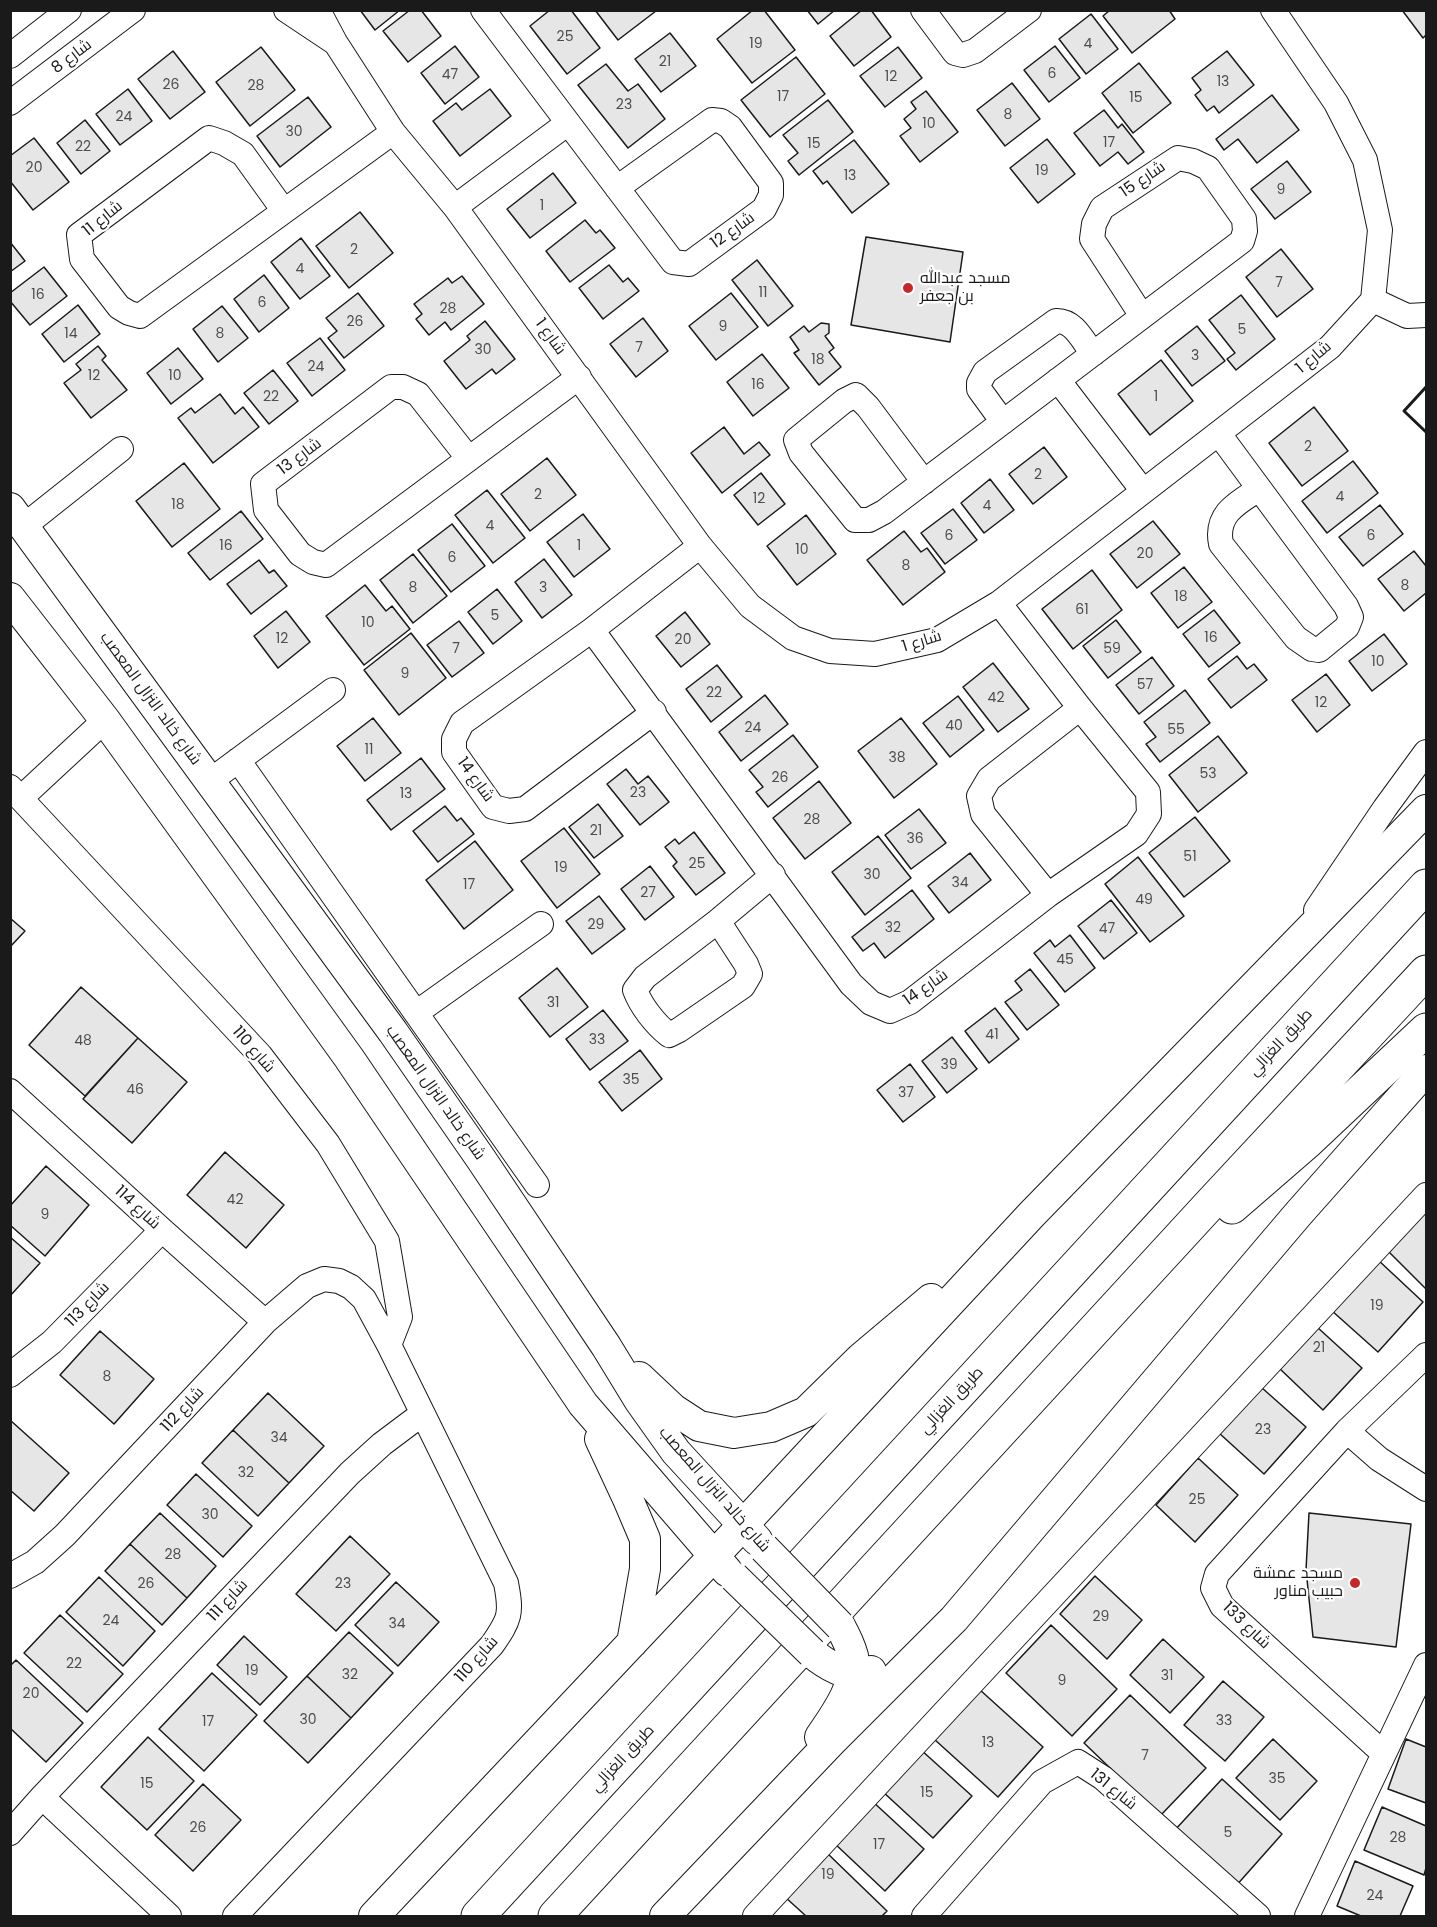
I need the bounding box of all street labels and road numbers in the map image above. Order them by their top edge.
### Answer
street label: شارع 8 [48,36,96,78]
street label: شارع 15 [1117,158,1169,202]
street label: شارع 11 [79,197,127,241]
street label: شارع 12 [707,209,759,253]
street label: شارع 1 [530,315,570,359]
street label: شارع 1 [1292,338,1336,378]
street label: شارع 13 [274,434,326,480]
street label: شارع 1 [900,627,944,657]
street label: شارع خالد النزال المعصب [95,629,205,769]
street label: شارع 14 [452,754,498,806]
street label: شارع 14 [900,966,952,1010]
street label: طريق الغزالي [1245,1005,1317,1081]
street label: شارع خالد النزال المعصب [381,1022,489,1164]
street label: شارع 110 [228,1023,278,1077]
street label: 114 شارع [110,1182,164,1234]
street label: شارع 113 [62,1279,114,1331]
street label: طريق الغزالي [916,1363,988,1439]
street label: شارع 112 [157,1383,209,1437]
street label: شارع خالد النزال المعصب [654,1423,774,1557]
street label: شارع 111 [204,1576,252,1626]
street label: شارع 133 [1218,1599,1274,1653]
street label: شارع 110 [451,1633,503,1687]
street label: طريق الغزالي [587,1721,659,1797]
street label: شارع 131 [1086,1765,1140,1815]

